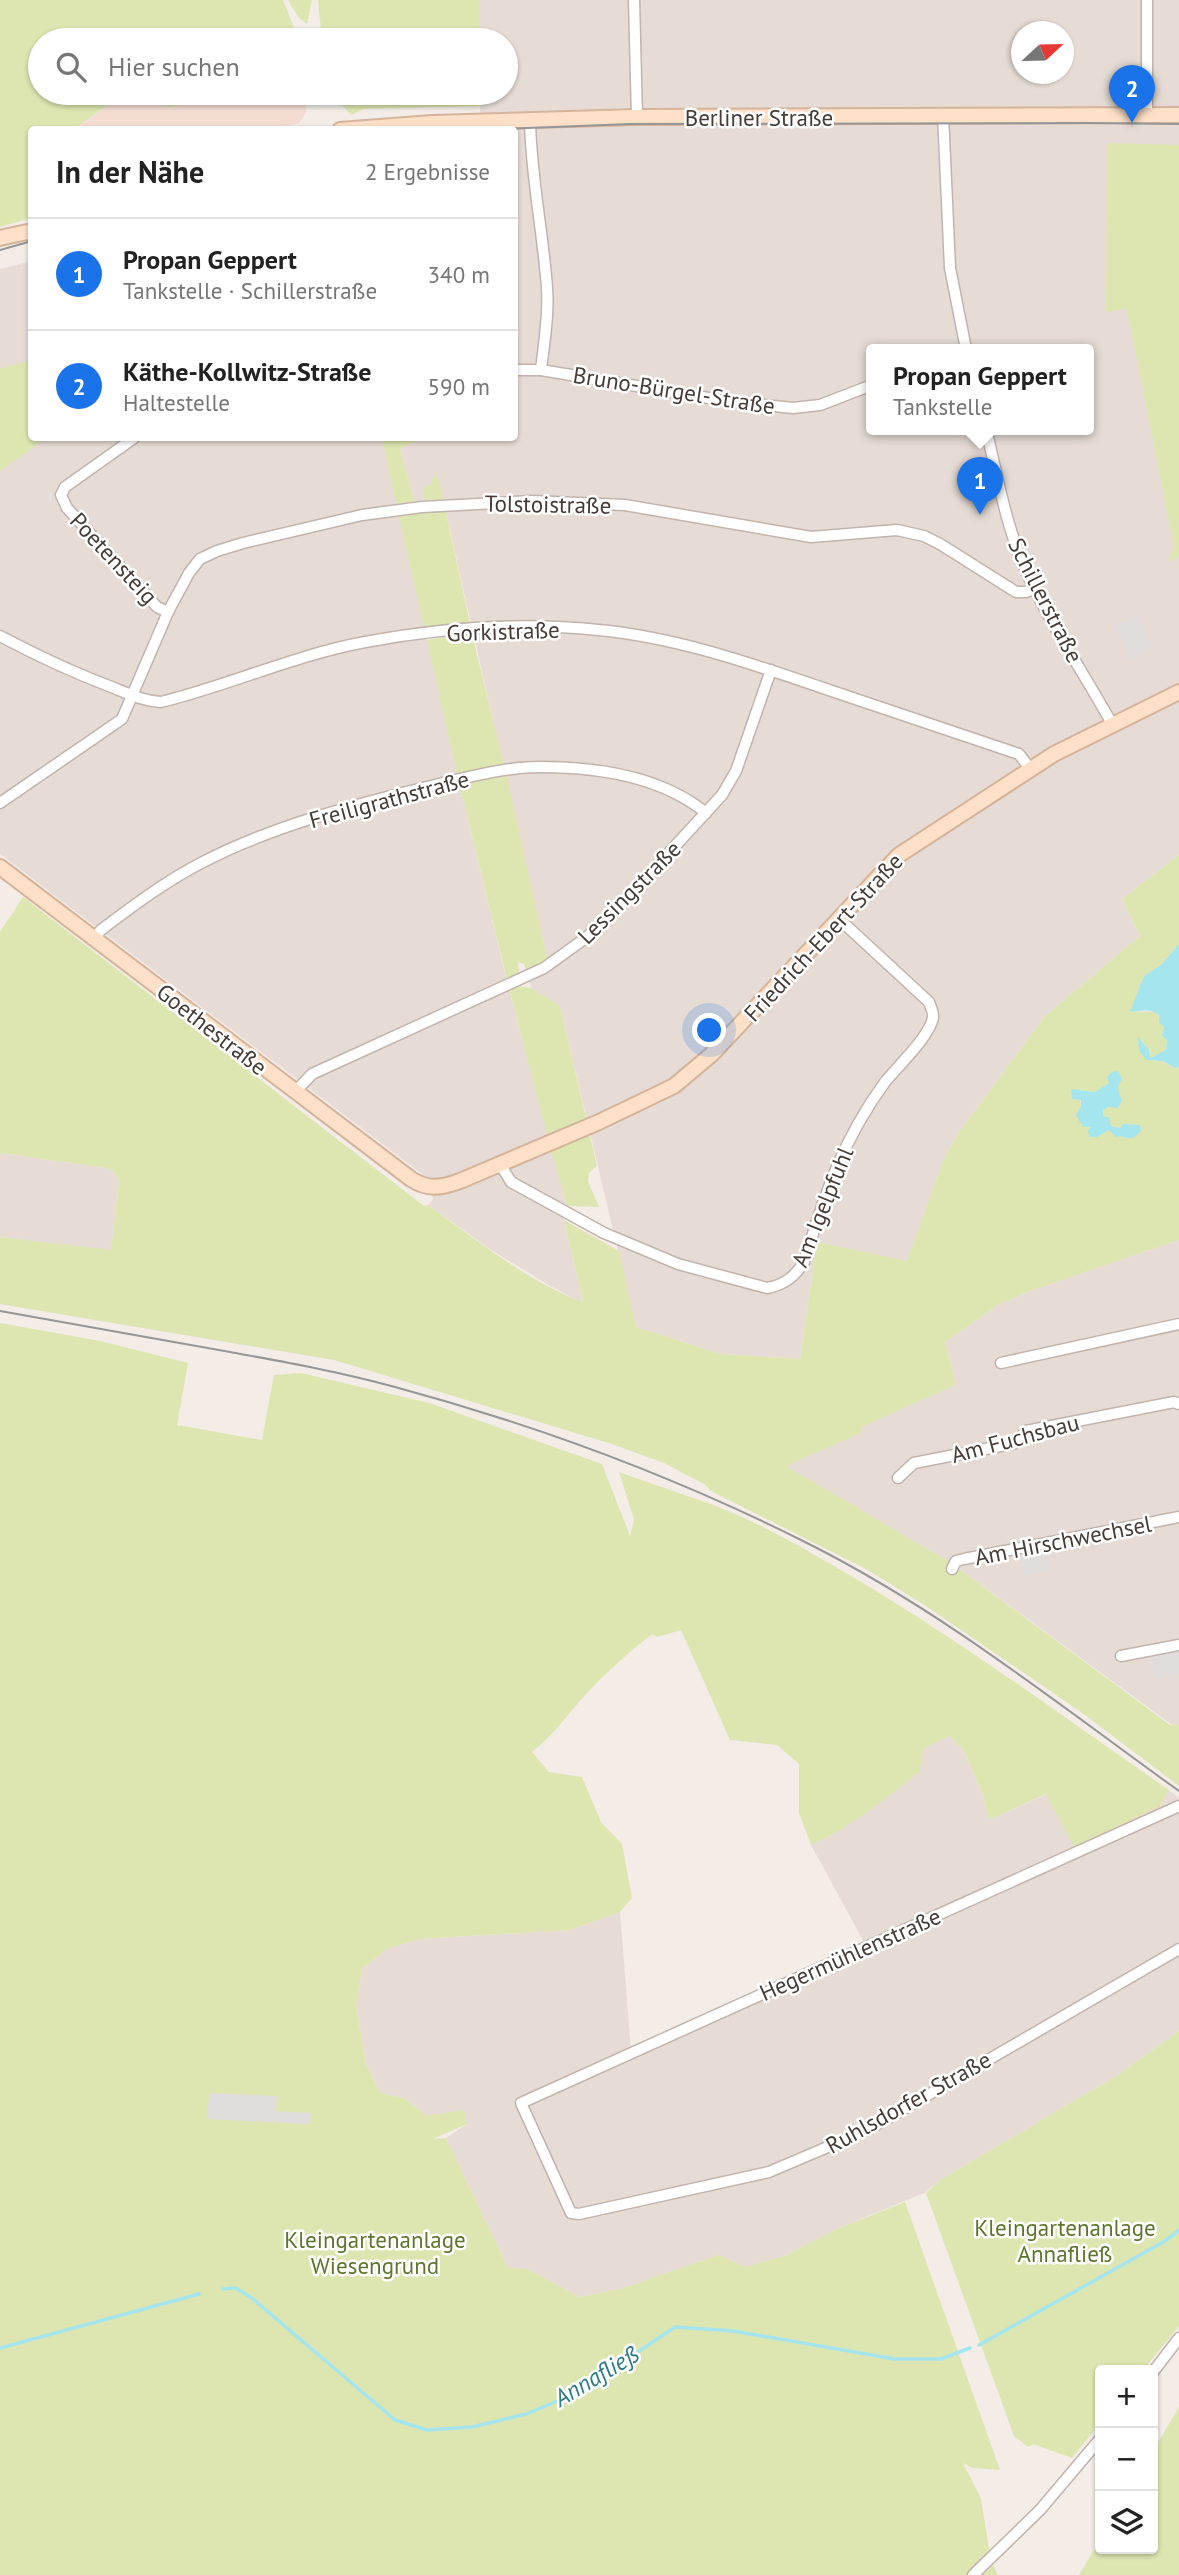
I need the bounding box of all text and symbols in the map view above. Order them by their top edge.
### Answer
north arrow [1011,21,1074,84]
search box [28,28,518,105]
icon: search [52,48,90,86]
text: Hier suchen [108,50,240,83]
pin: 2 [1109,65,1155,123]
street label: Berliner Straße [685,103,833,132]
text: In der Nähe [56,152,204,191]
text: 2 Ergebnisse [365,157,490,186]
text: Propan Geppert [123,243,297,276]
text: 1 [72,260,86,289]
text: 340 m [428,260,490,289]
text: Tankstelle · Schillerstraße [123,276,377,305]
popup [866,344,1094,435]
text: Käthe-Kollwitz-Straße [123,355,371,388]
text: Propan Geppert [893,359,1067,392]
street label: Bruno-Bürgel-Straße [571,360,777,420]
text: 2 [72,372,86,401]
text: 590 m [428,372,490,401]
text: Haltestelle [123,388,230,417]
text: Tankstelle [893,392,992,421]
pin: 1 [957,457,1003,515]
street label: Tolstoistraße [484,488,612,520]
street label: Poetensteig [64,506,164,610]
street label: Schillerstraße [1002,533,1090,667]
street label: Gorkistraße [446,615,560,647]
street label: Freiligrathstraße [306,764,472,834]
street label: Lessingstraße [571,834,687,950]
street label: Friedrich-Ebert-Straße [737,847,909,1027]
street label: Goethestraße [151,977,273,1081]
your location [692,1013,726,1047]
street label: Am Igelpfuhl [785,1142,859,1271]
street label: Am Fuchsbau [948,1407,1082,1469]
street label: Am Hirschwechsel [972,1509,1154,1571]
street label: Hegermühlenstraße [755,1901,945,2007]
street label: Ruhlsdorfer Straße [820,2045,996,2159]
park label: Kleingartenanlage Annafließ [974,2213,1156,2268]
park label: Kleingartenanlage Wiesengrund [284,2225,466,2280]
water label: Annafließ [547,2339,644,2414]
map controls [1095,2365,1158,2554]
button: + [1095,2365,1158,2428]
button: − [1095,2428,1158,2491]
button: layers [1095,2491,1158,2554]

